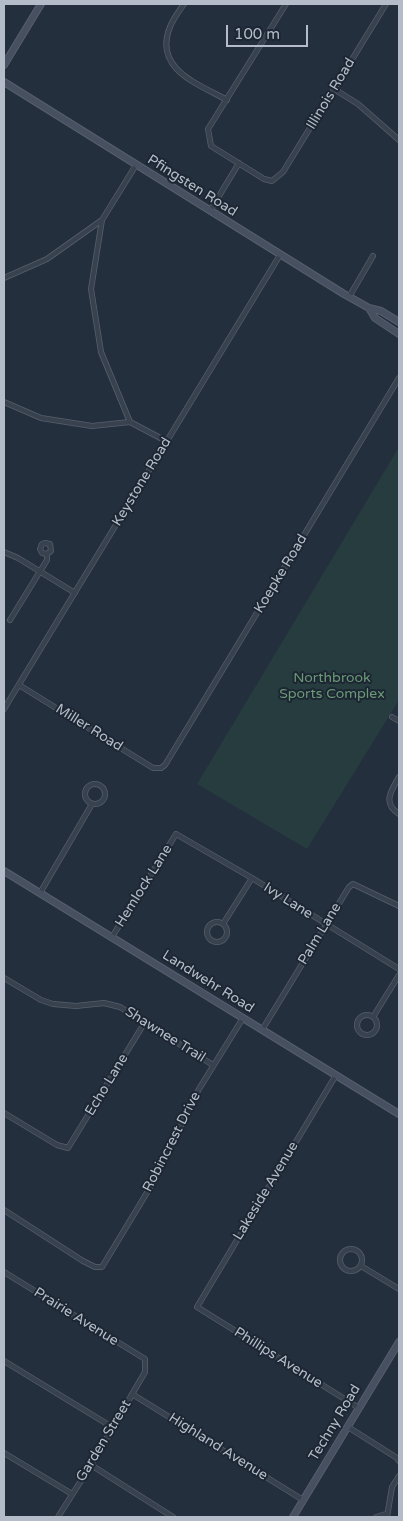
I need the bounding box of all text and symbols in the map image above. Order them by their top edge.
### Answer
scale bar [228,15,310,47]
text: 100 m [234,25,280,43]
street label: Illinois Road [303,55,359,133]
street label: Pfingsten Road [144,152,240,220]
street label: Keystone Road [109,435,175,529]
street label: Koepke Road [251,532,311,616]
park label: Northbrook Sports Complex [279,670,385,702]
street label: Miller Road [52,701,126,755]
street label: Hemlock Lane [112,842,176,930]
street label: Ivy Lane [260,879,316,923]
street label: Palm Lane [295,900,345,968]
street label: Landwehr Road [159,947,257,1017]
street label: Shawnee Trail [122,1004,208,1066]
street label: Echo Lane [82,1051,132,1119]
street label: Robincrest Drive [140,1089,204,1195]
street label: Lakeside Avenue [230,1139,302,1243]
street label: Prairie Avenue [31,1284,121,1350]
street label: Phillips Avenue [231,1324,325,1392]
street label: Techny Road [306,1382,364,1464]
street label: Garden Street [73,1397,135,1485]
street label: Highland Avenue [165,1410,271,1484]

